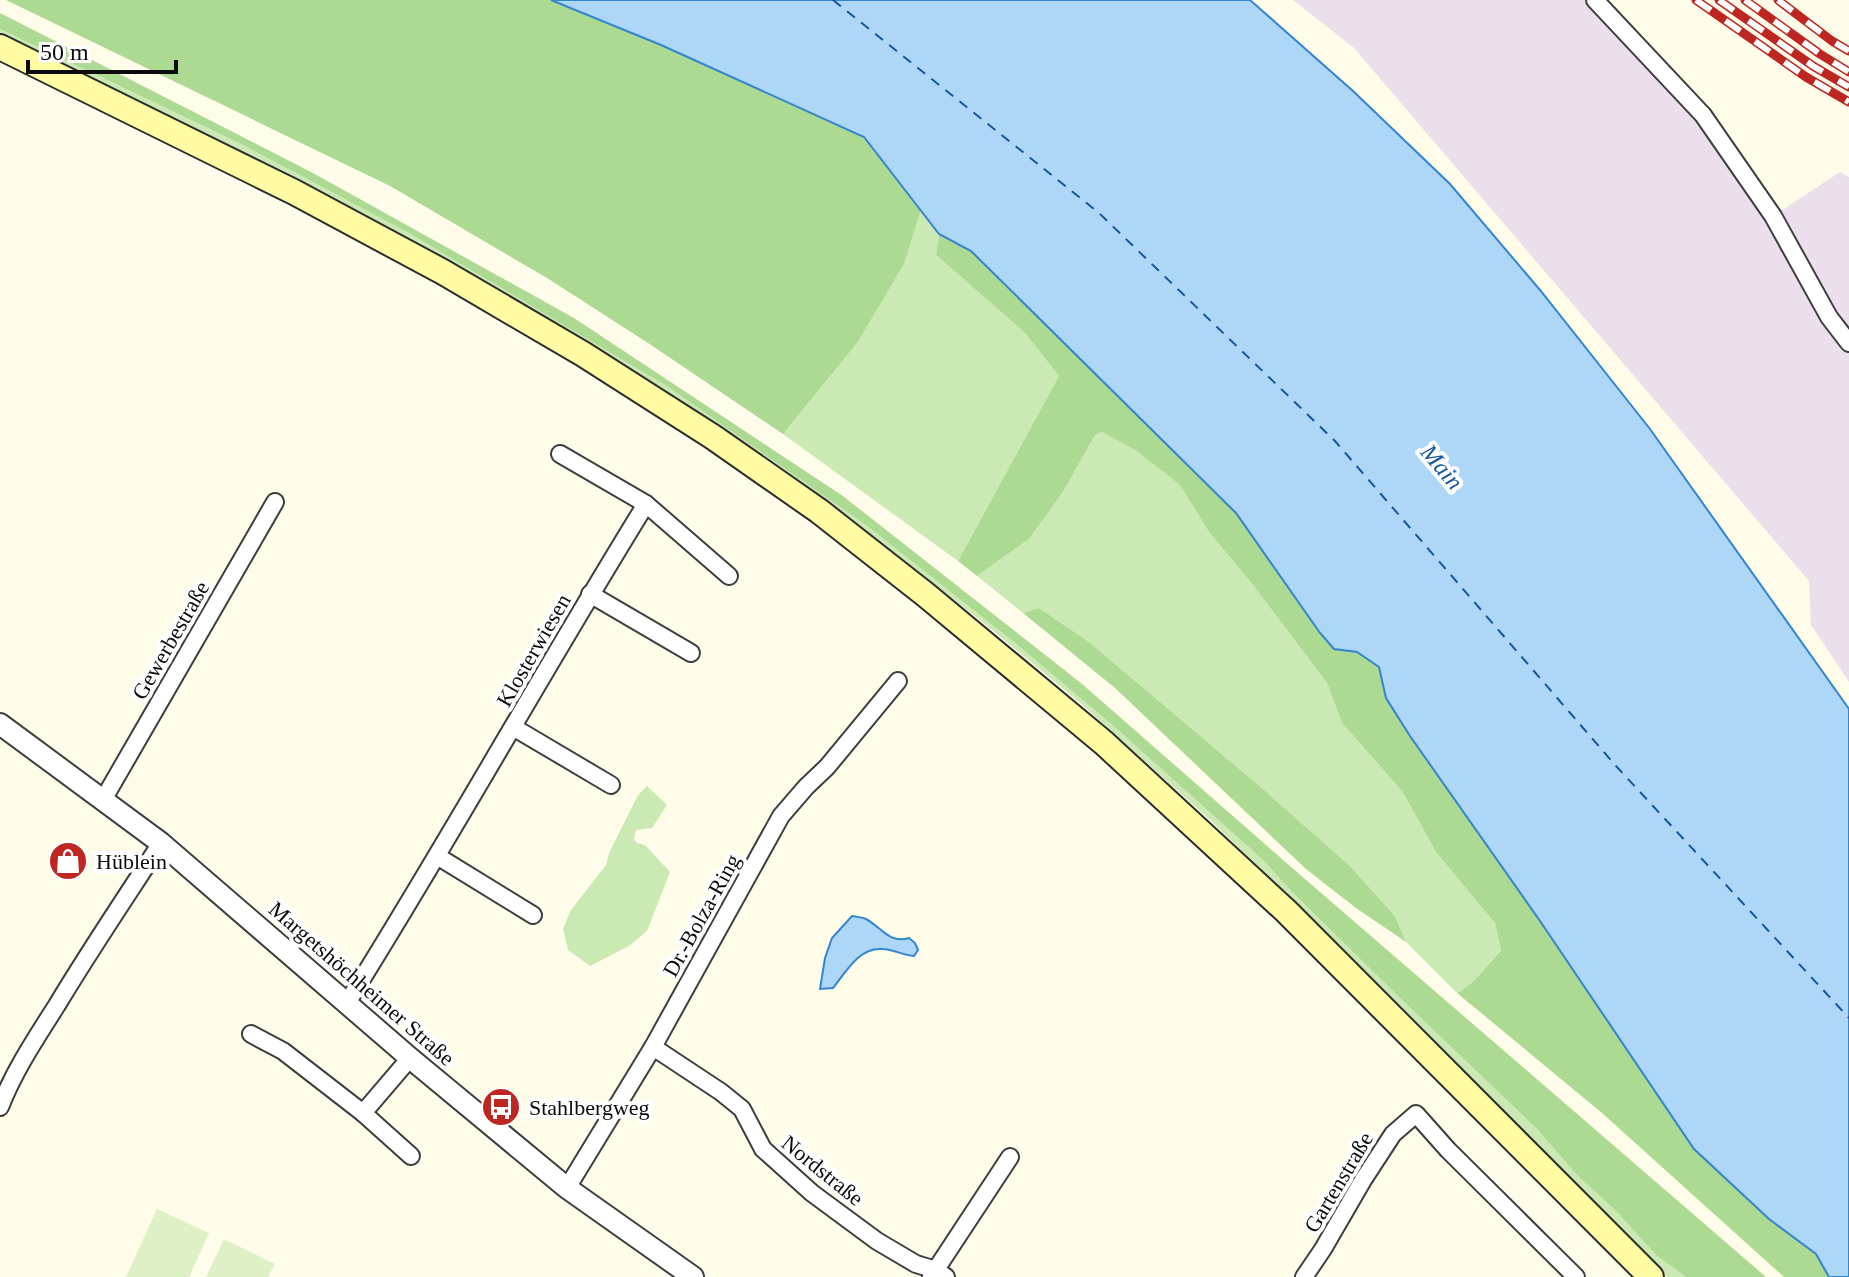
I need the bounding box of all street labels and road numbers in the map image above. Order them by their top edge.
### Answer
street label: Gewerbestraße [127,577,214,704]
street label: Klosterwiesen [491,590,576,711]
street label: Dr.-Bolza-Ring [657,850,745,981]
street label: Margetshöchheimer Straße [264,896,459,1071]
street label: Gartenstraße [1299,1128,1378,1237]
street label: Nordstraße [777,1130,869,1211]

